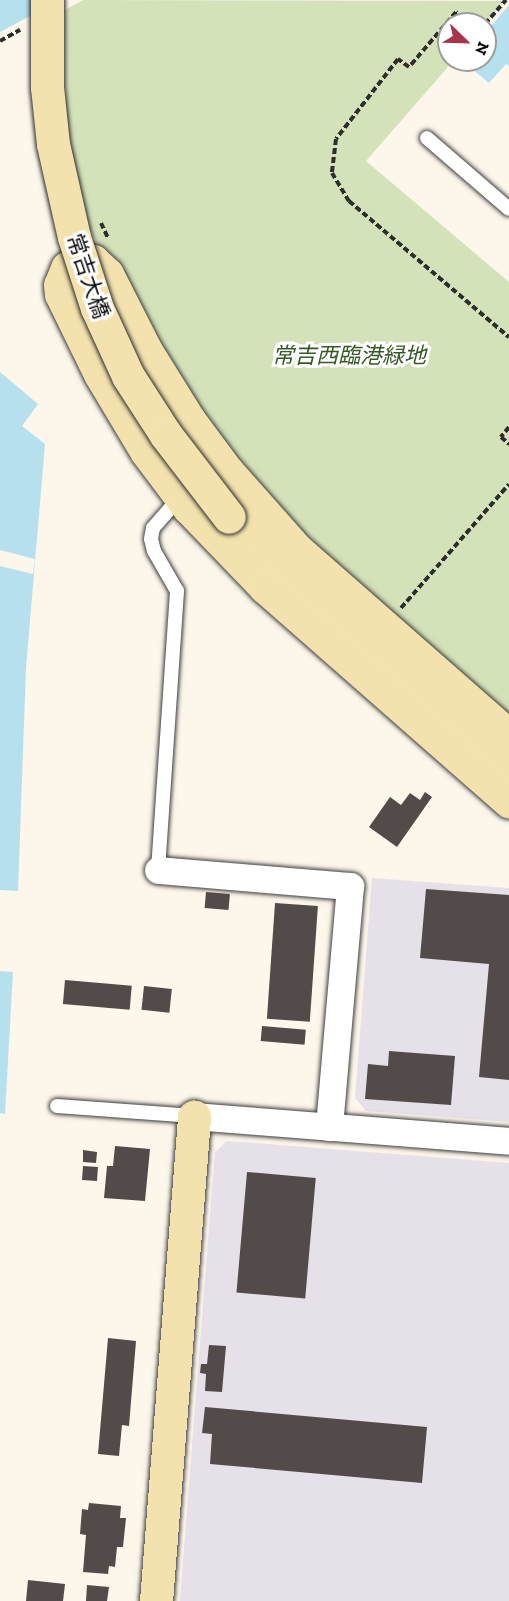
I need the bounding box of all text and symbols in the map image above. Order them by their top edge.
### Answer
north arrow [437,12,497,72]
text: N [471,39,493,58]
street label: 常吉大橋 [61,230,115,322]
park label: 常吉西臨港緑地 [272,343,426,369]

